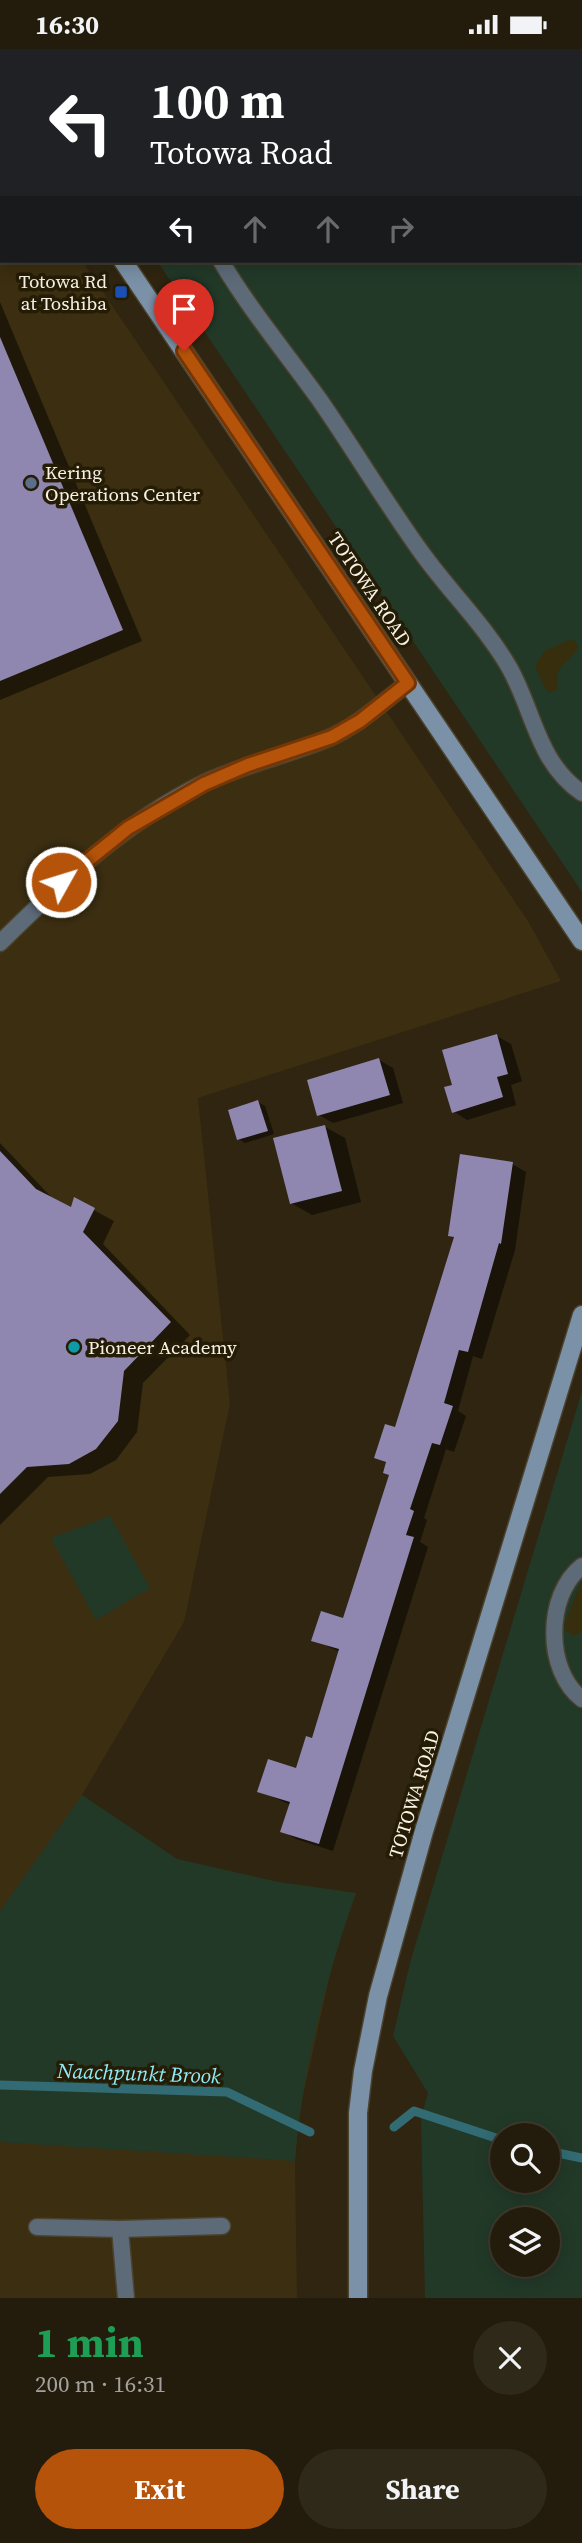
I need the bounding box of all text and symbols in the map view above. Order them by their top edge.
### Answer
text: 16:30 [35,7,99,43]
text: 100 m [150,67,285,134]
icon: left [35,77,126,168]
text: Totowa Road [150,131,333,175]
icon: left [163,210,201,248]
icon: ahead [236,210,274,248]
icon: ahead [309,210,347,248]
icon: right [382,210,420,248]
place label: Totowa Rd at Toshiba [19,268,107,316]
pin [154,279,214,351]
marker: Totowa Rd at Toshiba [113,284,129,300]
icon: arrive [165,290,203,328]
place label: Kering Operations Center [45,459,200,507]
marker: Kering Operations Center [23,475,39,491]
street label: TOTOWA ROAD [322,527,418,651]
position arrow [24,845,98,919]
place label: Pioneer Academy [88,1334,237,1360]
marker: Pioneer Academy [66,1339,82,1355]
street label: TOTOWA ROAD [382,1727,446,1861]
water label: Naachpunkt Brook [56,2056,221,2090]
map controls [490,2123,560,2277]
button: search [490,2123,560,2193]
button: layers [490,2207,560,2277]
text: 1 min [35,2313,144,2371]
button: close [473,2321,547,2395]
text: 200 m · 16:31 [35,2368,166,2400]
button: Exit [35,2449,284,2529]
button: Share [298,2449,547,2529]

